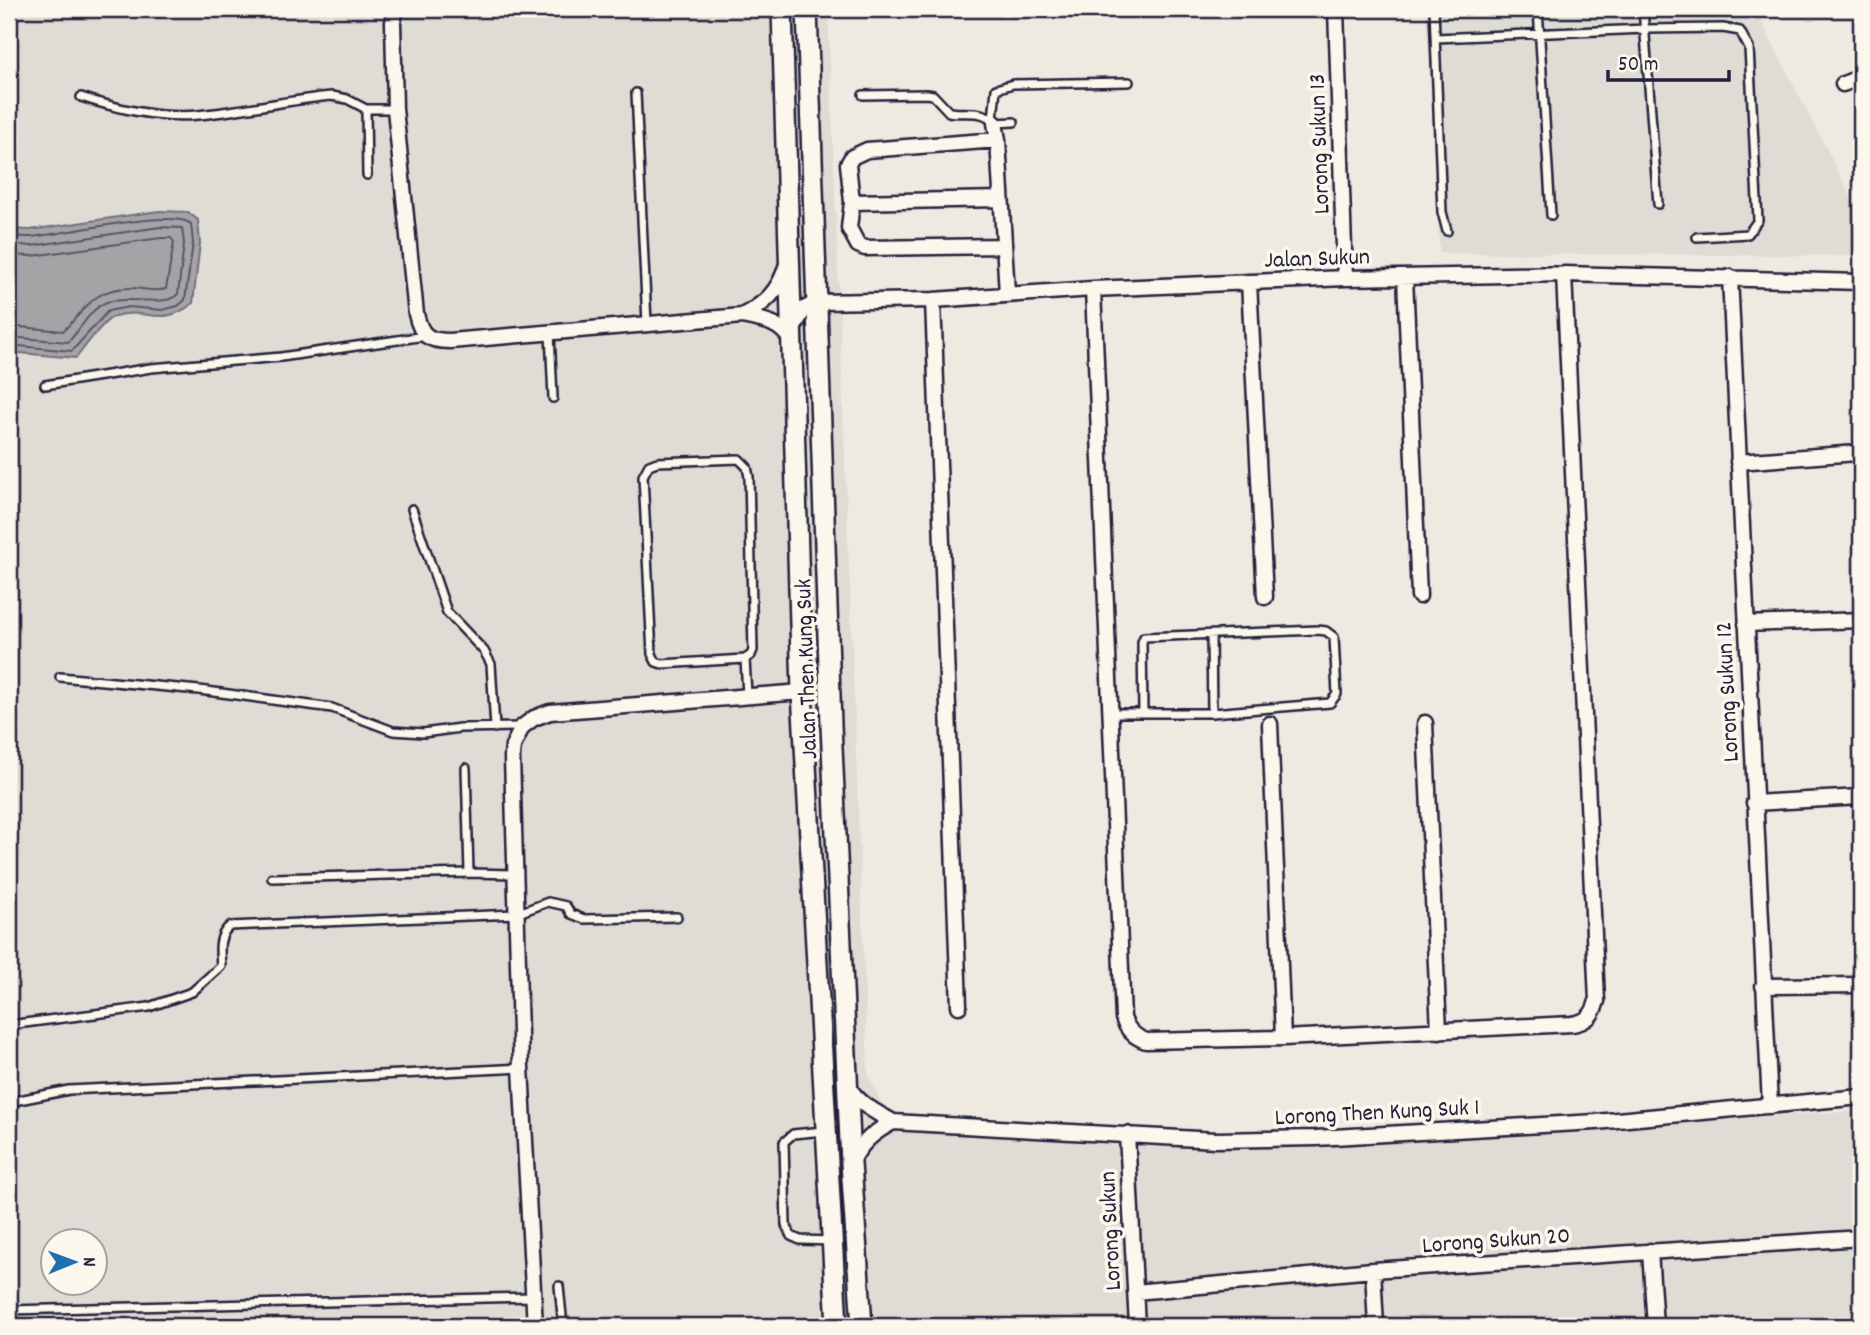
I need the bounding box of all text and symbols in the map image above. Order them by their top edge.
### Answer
scale bar [1608,38,1728,82]
text: 50 m [1618,51,1658,81]
street label: Lorong Sukun 13 [1302,73,1340,215]
street label: Jalan Sukun [1264,241,1371,279]
street label: Jalan Then Kung Suk [788,578,828,760]
street label: Lorong Sukun 12 [1708,621,1750,763]
street label: Lorong Then Kung Suk 1 [1274,1092,1480,1136]
street label: Lorong Sukun [1092,1170,1132,1291]
street label: Lorong Sukun 20 [1421,1220,1571,1264]
north arrow [38,1226,108,1296]
text: N [74,1257,101,1267]

